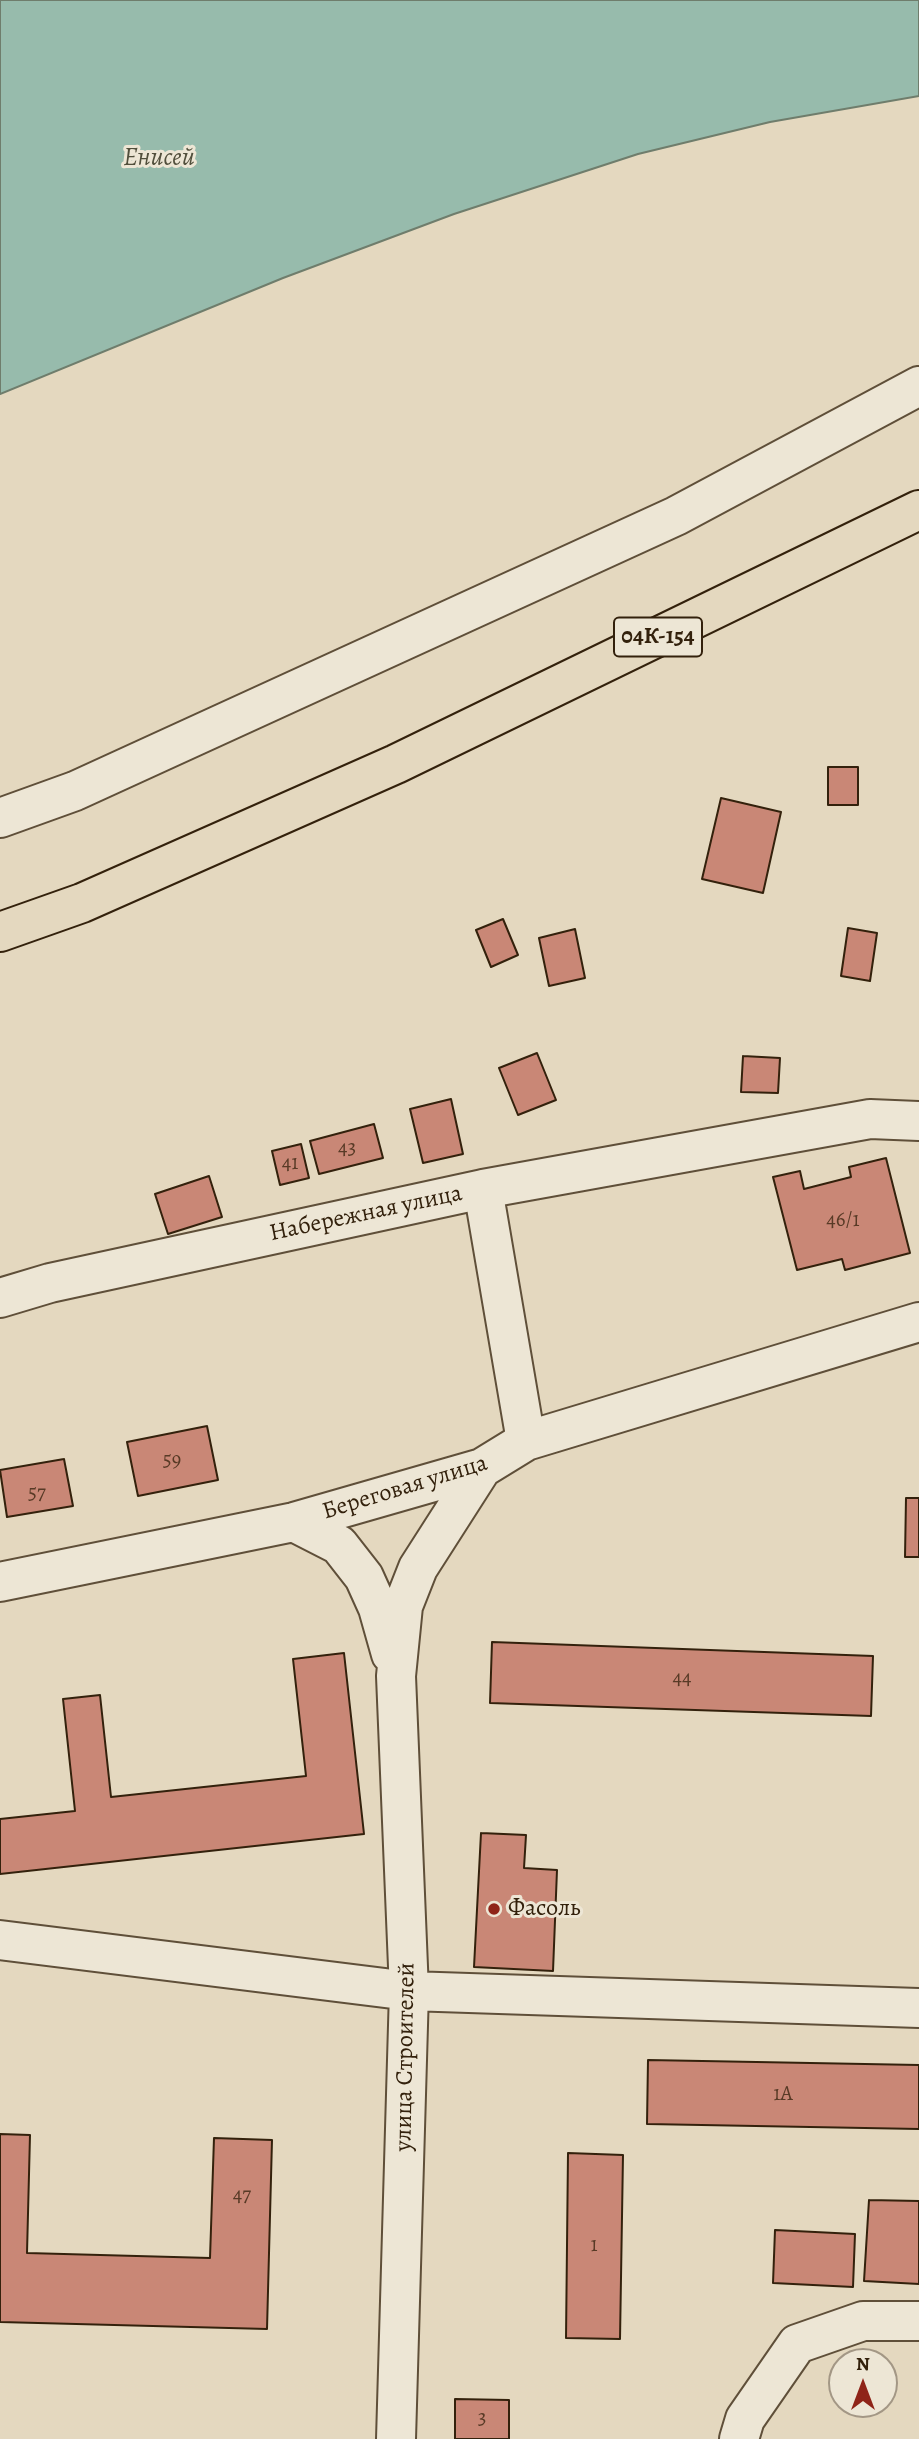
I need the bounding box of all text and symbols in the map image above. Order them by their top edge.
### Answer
water label: Енисей [123,143,195,175]
road number: 04К-154 [614,618,702,656]
house number: 43 [338,1136,356,1162]
house number: 41 [282,1151,298,1177]
street label: Набережная улица [267,1180,465,1248]
house number: 46/1 [826,1208,860,1234]
house number: 59 [163,1448,181,1474]
street label: Береговая улица [319,1449,491,1527]
house number: 57 [28,1481,46,1507]
house number: 44 [672,1666,692,1692]
place label: Фасоль [508,1895,581,1923]
marker: Фасоль [486,1901,502,1917]
street label: улица Строителей [390,1962,422,2152]
house number: 1А [773,2082,793,2108]
house number: 47 [233,2183,251,2209]
house number: 1 [590,2233,598,2259]
north arrow [828,2348,898,2418]
text: N [856,2351,870,2377]
house number: 3 [478,2406,486,2432]

